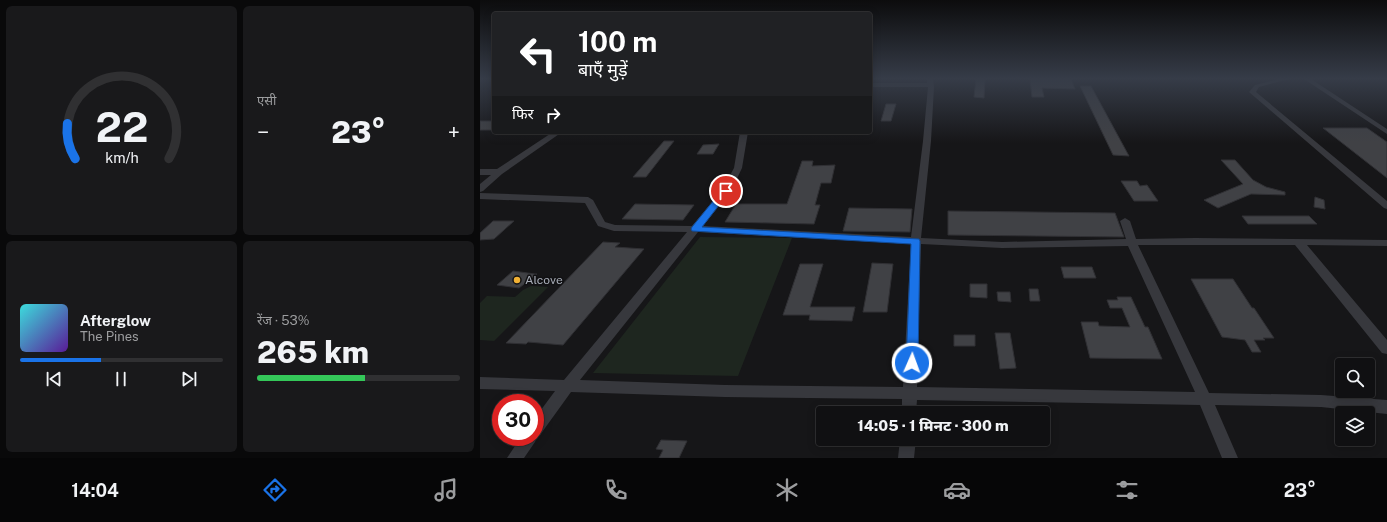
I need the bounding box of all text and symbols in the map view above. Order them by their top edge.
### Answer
text: 100 m [578,25,657,58]
icon: left [512,28,564,80]
text: बाएँ मुड़ें [578,59,628,80]
text: एसी [257,93,276,108]
text: 22 [95,101,148,150]
icon: right [542,104,564,126]
text: फिर [512,105,534,122]
text: 23° [331,114,386,150]
text: − [257,119,269,145]
text: + [448,119,460,145]
text: km/h [105,148,138,165]
pin [709,174,743,208]
icon: arrive [715,180,737,202]
place label: Alcove [525,273,563,287]
marker: Alcove [512,275,522,285]
text: Afterglow [80,312,151,329]
text: रेंज · 53% [257,313,309,328]
text: The Pines [80,329,139,344]
text: 265 km [257,334,369,370]
position arrow [891,342,933,384]
map controls [1335,358,1375,446]
button: search [1335,358,1375,398]
icon: previous [43,368,65,390]
icon: pause [110,368,132,390]
icon: next [178,368,200,390]
speed limit sign: 30 [492,394,544,446]
button: layers [1335,406,1375,446]
text: 14:05 · 1 मिनट · 300 m [857,417,1009,434]
icon: directions [261,476,289,504]
icon: music [432,476,460,504]
icon: phone [602,476,630,504]
icon: climate [773,476,801,504]
icon: car [943,476,971,504]
icon: filters [1113,476,1141,504]
text: 14:04 [71,480,119,501]
text: 23° [1284,480,1316,501]

